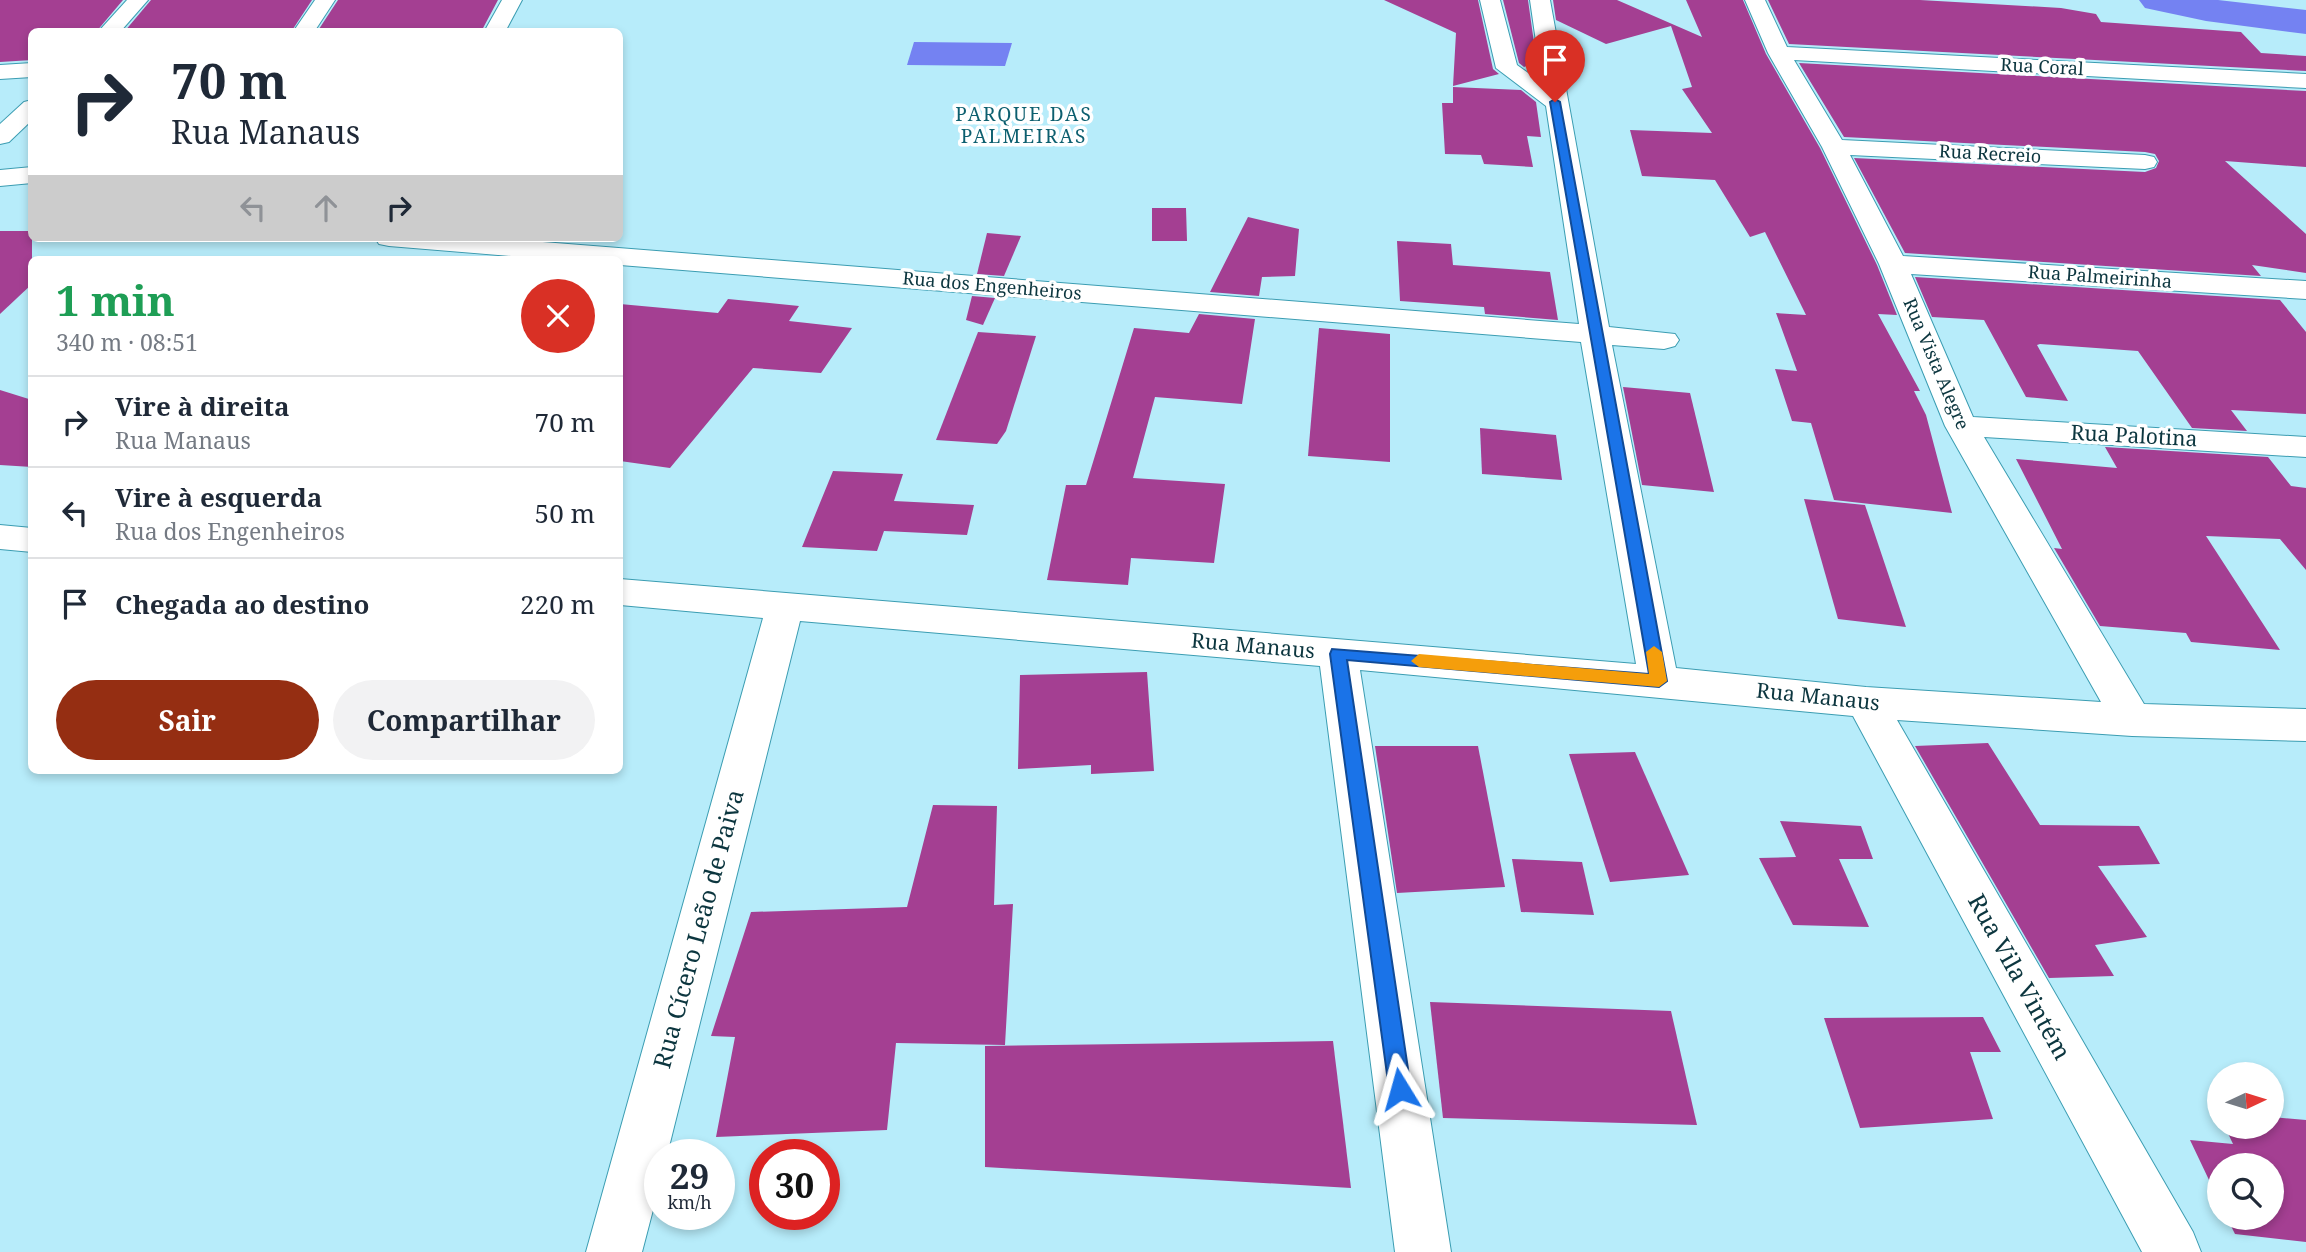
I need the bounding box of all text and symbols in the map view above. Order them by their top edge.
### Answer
pin [1525,30,1585,102]
icon: arrive [1536,41,1574,79]
text: 70 m [171,47,287,113]
street label: Rua Coral [2000,52,2085,80]
icon: right [56,56,147,147]
district label: PARQUE DAS PALMEIRAS [955,101,1093,149]
text: Rua Manaus [171,110,360,153]
street label: Rua Recreio [1938,138,2042,168]
icon: left [234,189,272,227]
icon: ahead [307,189,345,227]
icon: right [380,189,418,227]
street label: Rua Palmeirinha [2027,259,2173,293]
street label: Rua dos Engenheiros [901,265,1083,305]
text: 1 min [56,271,175,328]
button: close [521,279,595,353]
street label: Rua Vista Alegre [1898,294,1975,433]
text: 340 m · 08:51 [56,326,198,358]
text: Vire à direita [115,388,290,424]
icon: right [56,403,94,441]
text: 70 m [535,404,595,440]
street label: Rua Palotina [2070,418,2198,452]
text: Rua Manaus [115,424,251,456]
text: Vire à esquerda [115,479,322,515]
icon: left [56,494,94,532]
text: 50 m [535,495,595,531]
text: Rua dos Engenheiros [115,515,345,547]
icon: arrive [56,585,94,623]
text: Chegada ao destino [115,586,370,622]
text: 220 m [520,586,595,622]
street label: Rua Manaus [1190,626,1316,664]
street label: Rua Manaus [1755,676,1881,716]
button: Sair [56,680,319,760]
button: Compartilhar [333,680,595,760]
street label: Rua Cícero Leão de Paiva [644,785,751,1072]
street label: Rua Vila Vintém [1961,887,2080,1066]
position arrow [1363,1052,1437,1126]
north arrow [2207,1062,2284,1139]
map controls [2207,1062,2284,1230]
speed limit sign: 30 [749,1139,840,1230]
text: 29 [670,1152,709,1199]
button: search [2207,1153,2284,1230]
text: km/h [667,1190,712,1214]

